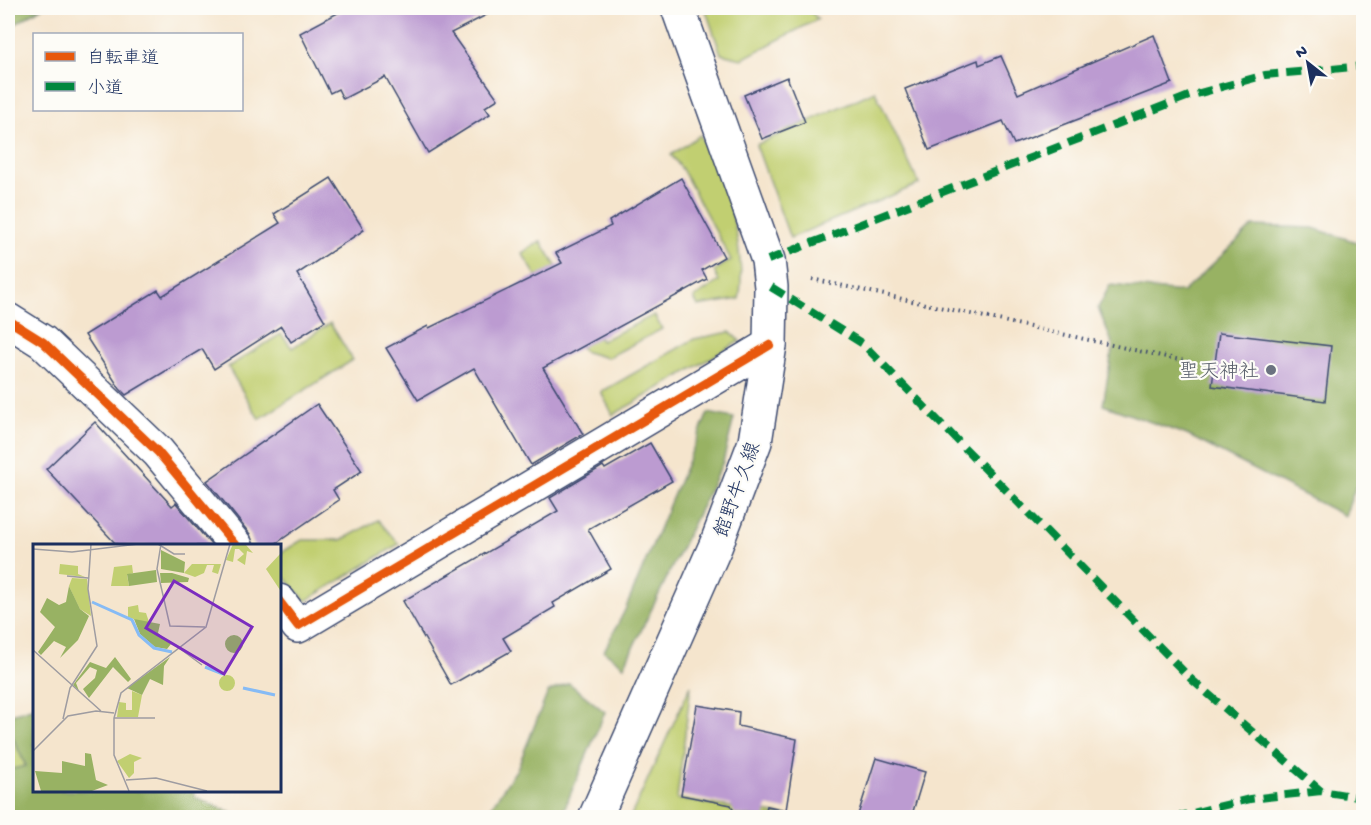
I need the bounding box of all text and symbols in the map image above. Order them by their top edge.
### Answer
legend [33,33,243,111]
north arrow [1278,33,1338,93]
text: N [1293,42,1312,64]
text: 自転車道 [87,48,159,70]
text: 小道 [87,78,123,100]
place label: 聖天神社 [1179,360,1259,385]
marker: 聖天神社 [1264,363,1278,377]
street label: 館野牛久線 [710,439,767,541]
inset map [33,544,280,792]

